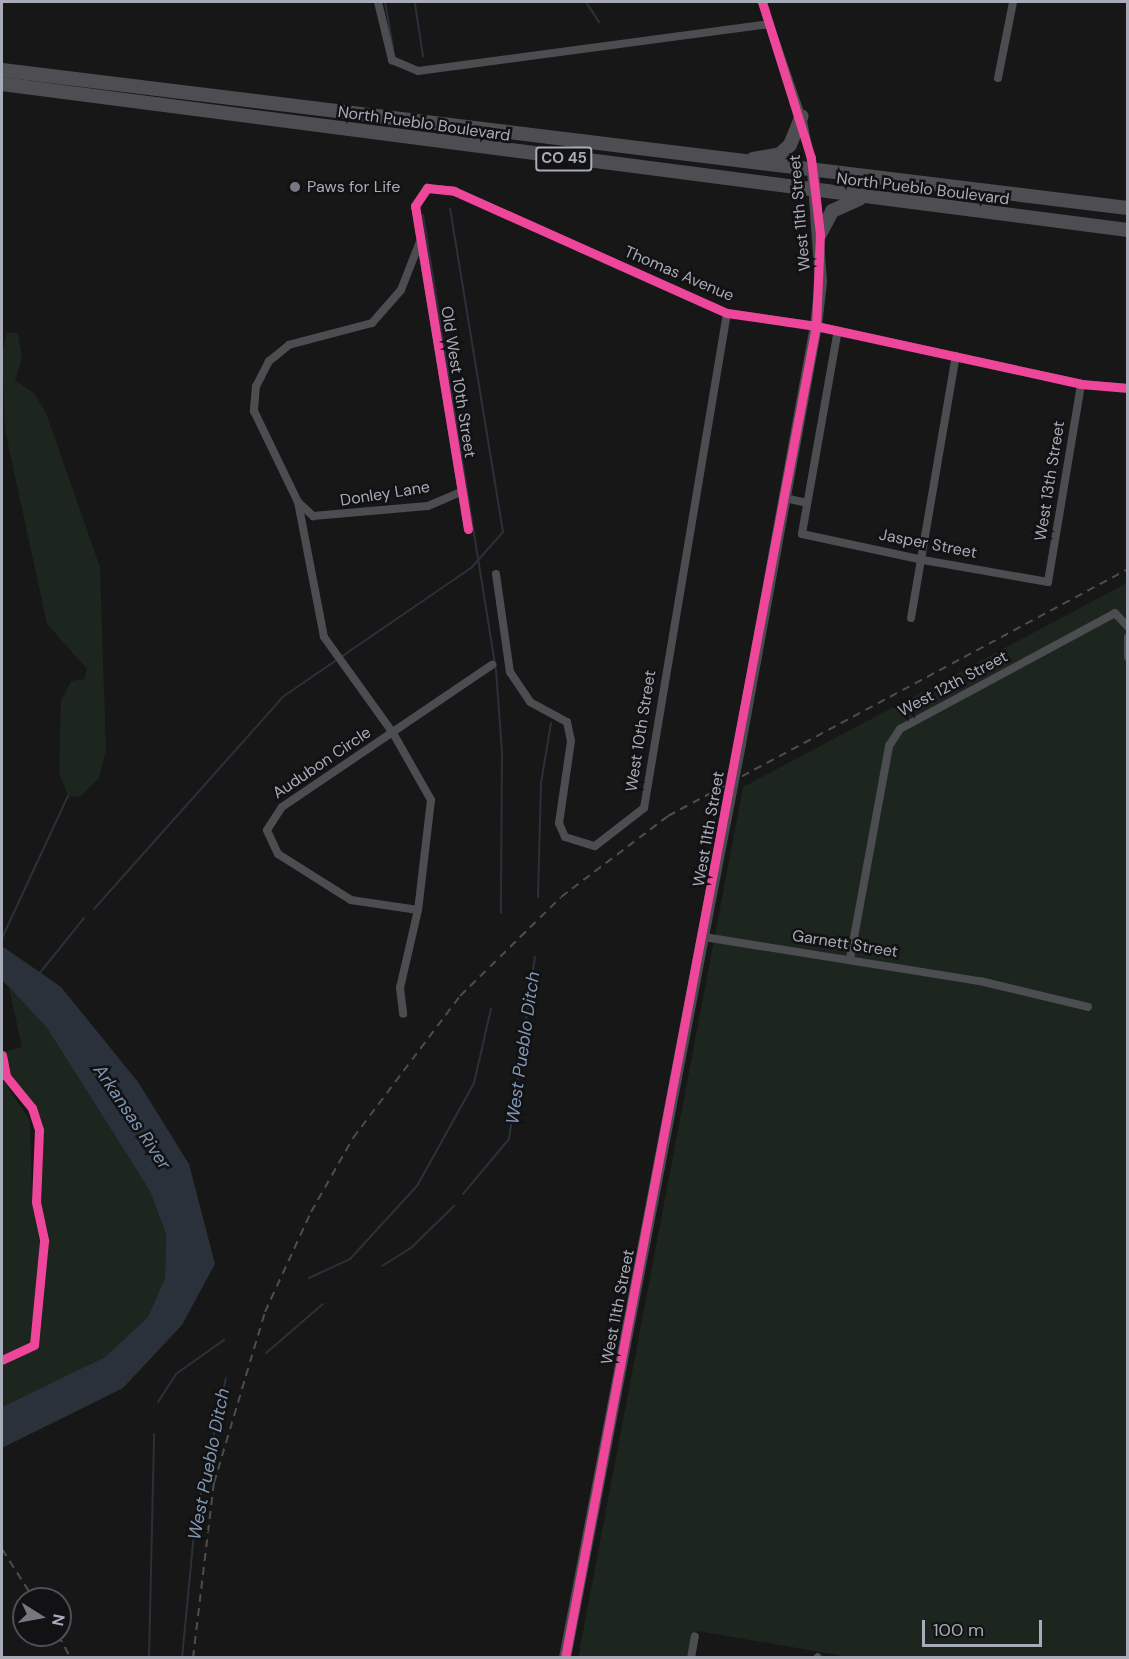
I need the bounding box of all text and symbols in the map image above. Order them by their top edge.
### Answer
street label: North Pueblo Boulevard [336,102,512,146]
road number: CO 45 [534,147,594,171]
street label: West 11th Street [785,154,815,272]
street label: North Pueblo Boulevard [835,169,1011,209]
place label: Paws for Life [307,177,400,197]
marker: Paws for Life [288,180,302,194]
street label: Thomas Avenue [621,242,737,306]
street label: Old West 10th Street [437,305,479,459]
street label: West 13th Street [1031,420,1069,542]
street label: Donley Lane [339,477,431,511]
street label: Jasper Street [877,525,979,563]
street label: West 12th Street [895,647,1011,721]
street label: West 10th Street [622,669,660,793]
street label: Audubon Circle [269,723,375,803]
street label: West 11th Street [689,770,729,888]
street label: Garnett Street [791,926,899,962]
water label: West Pueblo Ditch [502,970,544,1126]
water label: Arkansas River [89,1060,175,1174]
street label: West 11th Street [597,1248,639,1366]
water label: West Pueblo Ditch [184,1386,234,1542]
north arrow [12,1587,72,1647]
scale bar [925,1608,1045,1646]
text: N [47,1612,70,1628]
text: 100 m [933,1618,984,1642]

